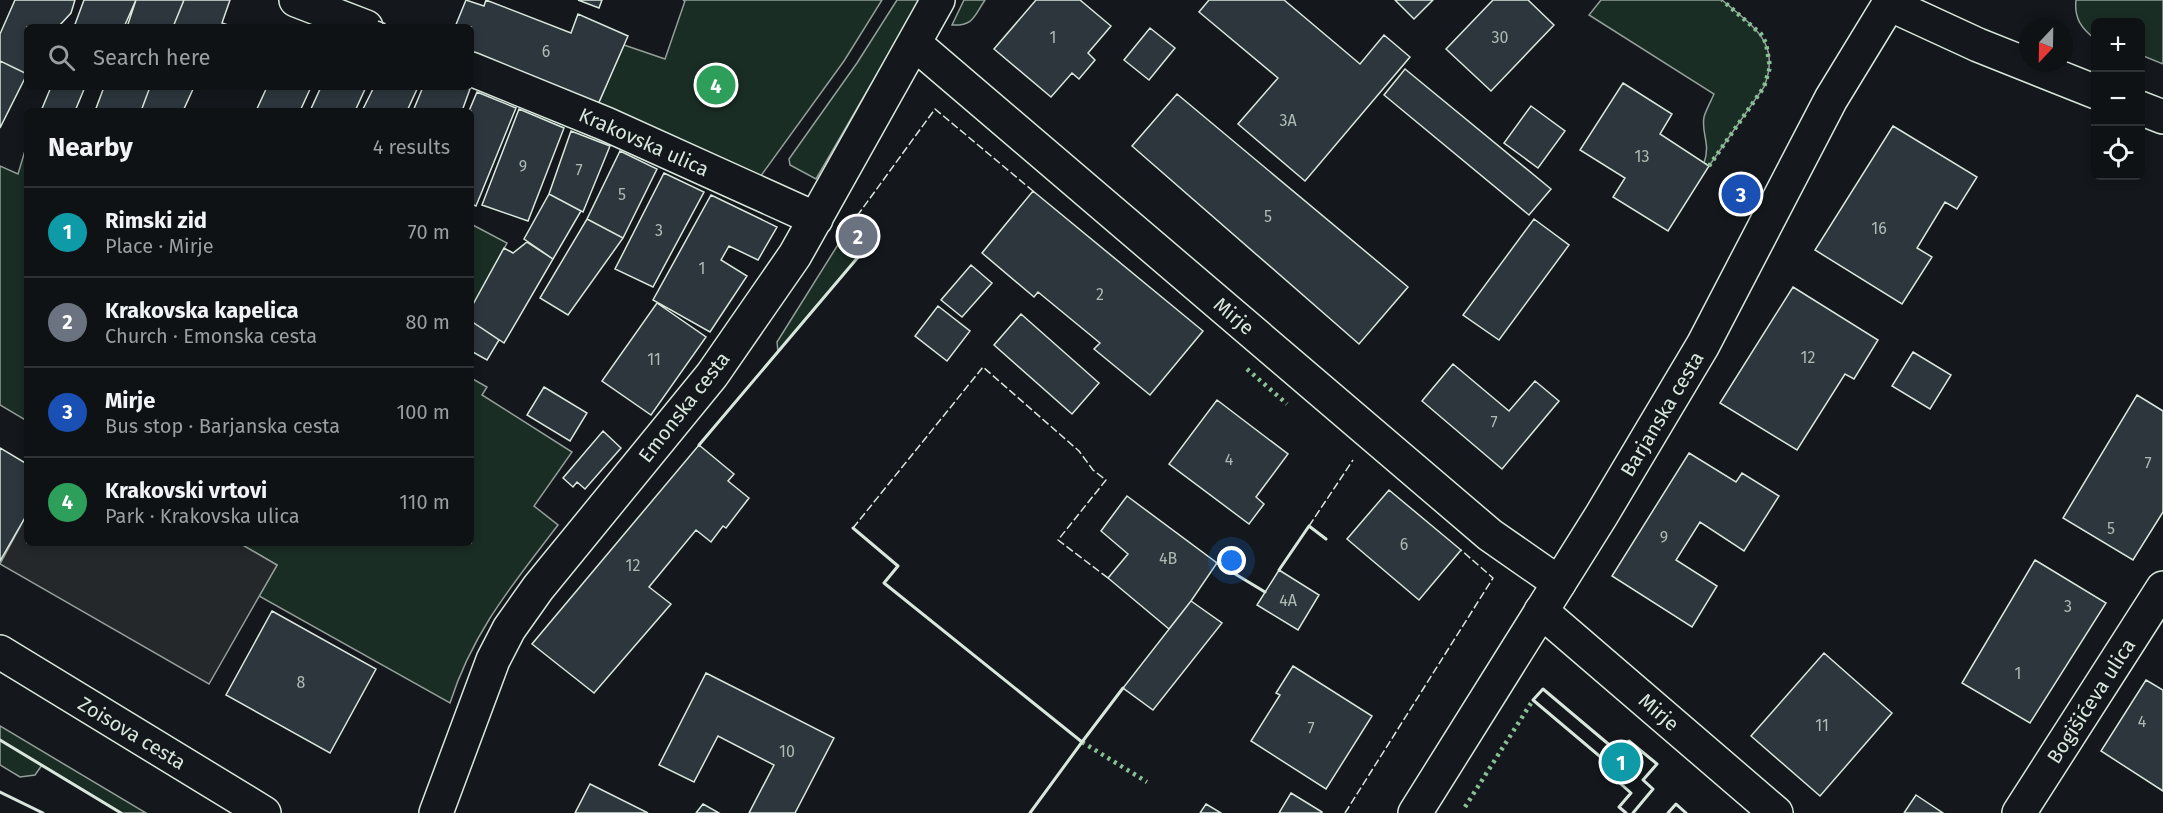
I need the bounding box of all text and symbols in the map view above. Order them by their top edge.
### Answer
north arrow [2019,18,2073,72]
map controls [2091,18,2145,180]
button: + [2091,18,2145,72]
search box [24,24,474,90]
house number: 1 [1050,28,1056,47]
house number: 30 [1492,28,1509,47]
icon: search [45,41,78,74]
house number: 6 [542,42,550,61]
text: Search here [93,44,211,71]
pin: 4 [696,62,736,107]
button: − [2091,72,2145,126]
street label: Krakovska ulica [575,103,713,181]
house number: 3A [1279,111,1297,130]
button: locate [2091,126,2145,180]
text: Nearby [48,132,133,163]
text: 4 results [373,135,450,159]
house number: 13 [1635,147,1649,166]
house number: 9 [519,157,527,176]
house number: 7 [575,161,583,180]
pin: 3 [1722,172,1760,216]
house number: 5 [618,185,626,204]
text: Rimski zid [105,207,207,234]
house number: 5 [1264,207,1272,226]
pin: 2 [838,214,878,258]
house number: 16 [1871,219,1887,238]
text: 1 [63,220,72,244]
text: 70 m [408,220,450,244]
house number: 3 [655,221,663,240]
text: Place · Mirje [105,234,214,258]
house number: 1 [699,259,705,278]
house number: 2 [1096,285,1104,304]
street label: Mirje [1209,292,1259,340]
text: Krakovska kapelica [105,297,299,324]
text: 2 [62,310,73,334]
text: 80 m [405,310,450,334]
text: Church · Emonska cesta [105,324,317,348]
street label: Emonska cesta [633,347,735,467]
street label: Barjanska cesta [1615,347,1709,481]
house number: 12 [1801,348,1815,367]
house number: 11 [647,350,661,369]
text: Mirje [105,387,155,414]
text: 3 [62,400,73,424]
text: 100 m [397,400,450,424]
house number: 7 [1490,413,1498,432]
text: Bus stop · Barjanska cesta [105,414,340,438]
house number: 4 [1225,450,1234,469]
house number: 7 [2144,454,2152,473]
text: Krakovski vrtovi [105,477,267,504]
text: 4 [62,490,73,514]
text: 110 m [399,490,450,514]
text: Park · Krakovska ulica [105,504,300,528]
house number: 5 [2107,519,2115,538]
house number: 9 [1660,528,1668,547]
house number: 6 [1400,535,1408,554]
your location [1217,546,1246,575]
house number: 4B [1159,549,1177,568]
house number: 12 [626,556,640,575]
house number: 4A [1279,591,1298,610]
house number: 3 [2064,597,2072,616]
street label: Bogišićeva ulica [2042,634,2140,768]
house number: 1 [2015,664,2021,683]
house number: 8 [297,673,306,692]
street label: Mirje [1634,688,1684,736]
street label: Zoisova cesta [74,691,190,775]
house number: 4 [2138,712,2147,731]
house number: 11 [1815,716,1829,735]
house number: 7 [1307,719,1315,738]
pin: 1 [1602,740,1640,784]
house number: 10 [779,742,795,761]

